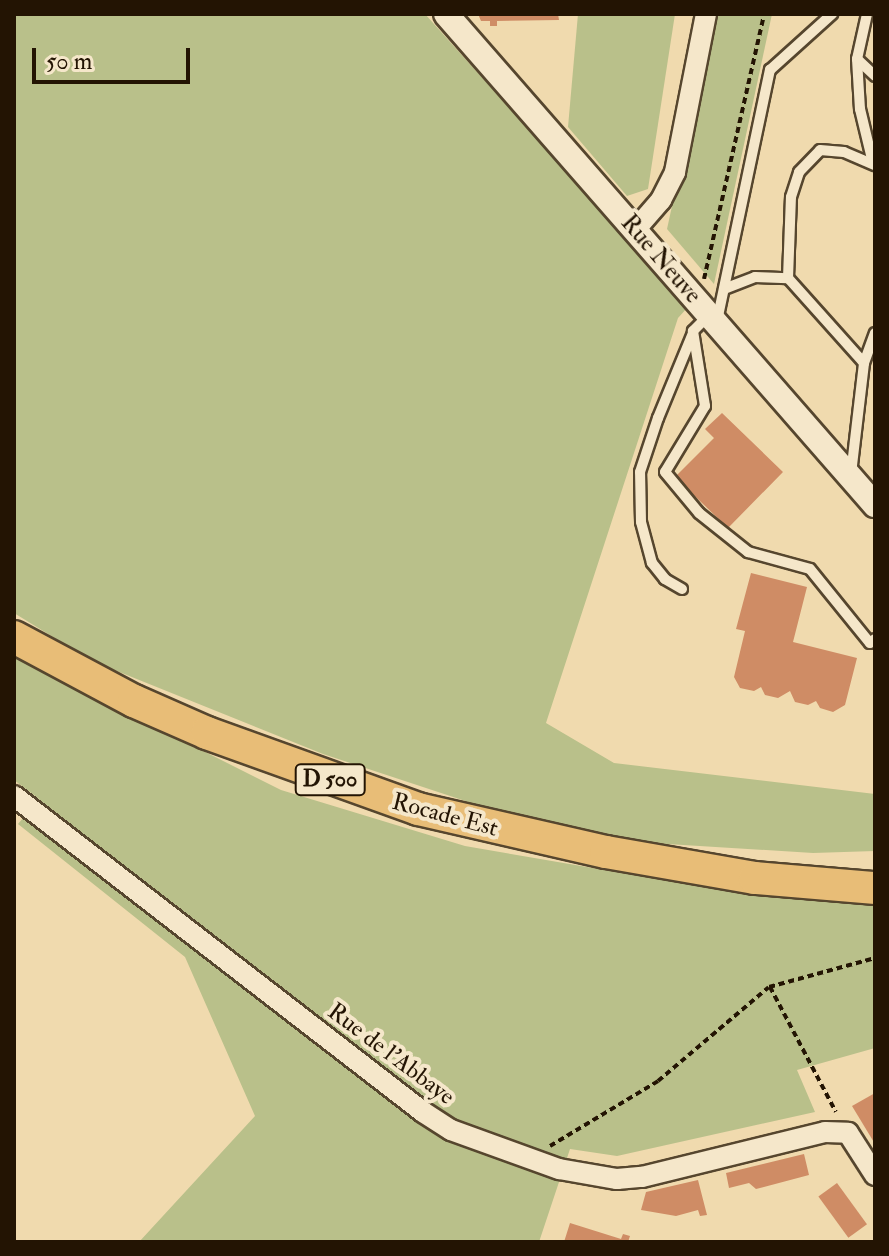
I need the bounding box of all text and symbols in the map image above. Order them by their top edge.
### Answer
scale bar [36,32,194,82]
text: 50 m [46,46,92,77]
street label: Rue Neuve [615,209,707,309]
road number: D 500 [294,762,366,798]
street label: Rocade Est [389,787,501,843]
street label: Rue de l'Abbaye [322,997,460,1111]

